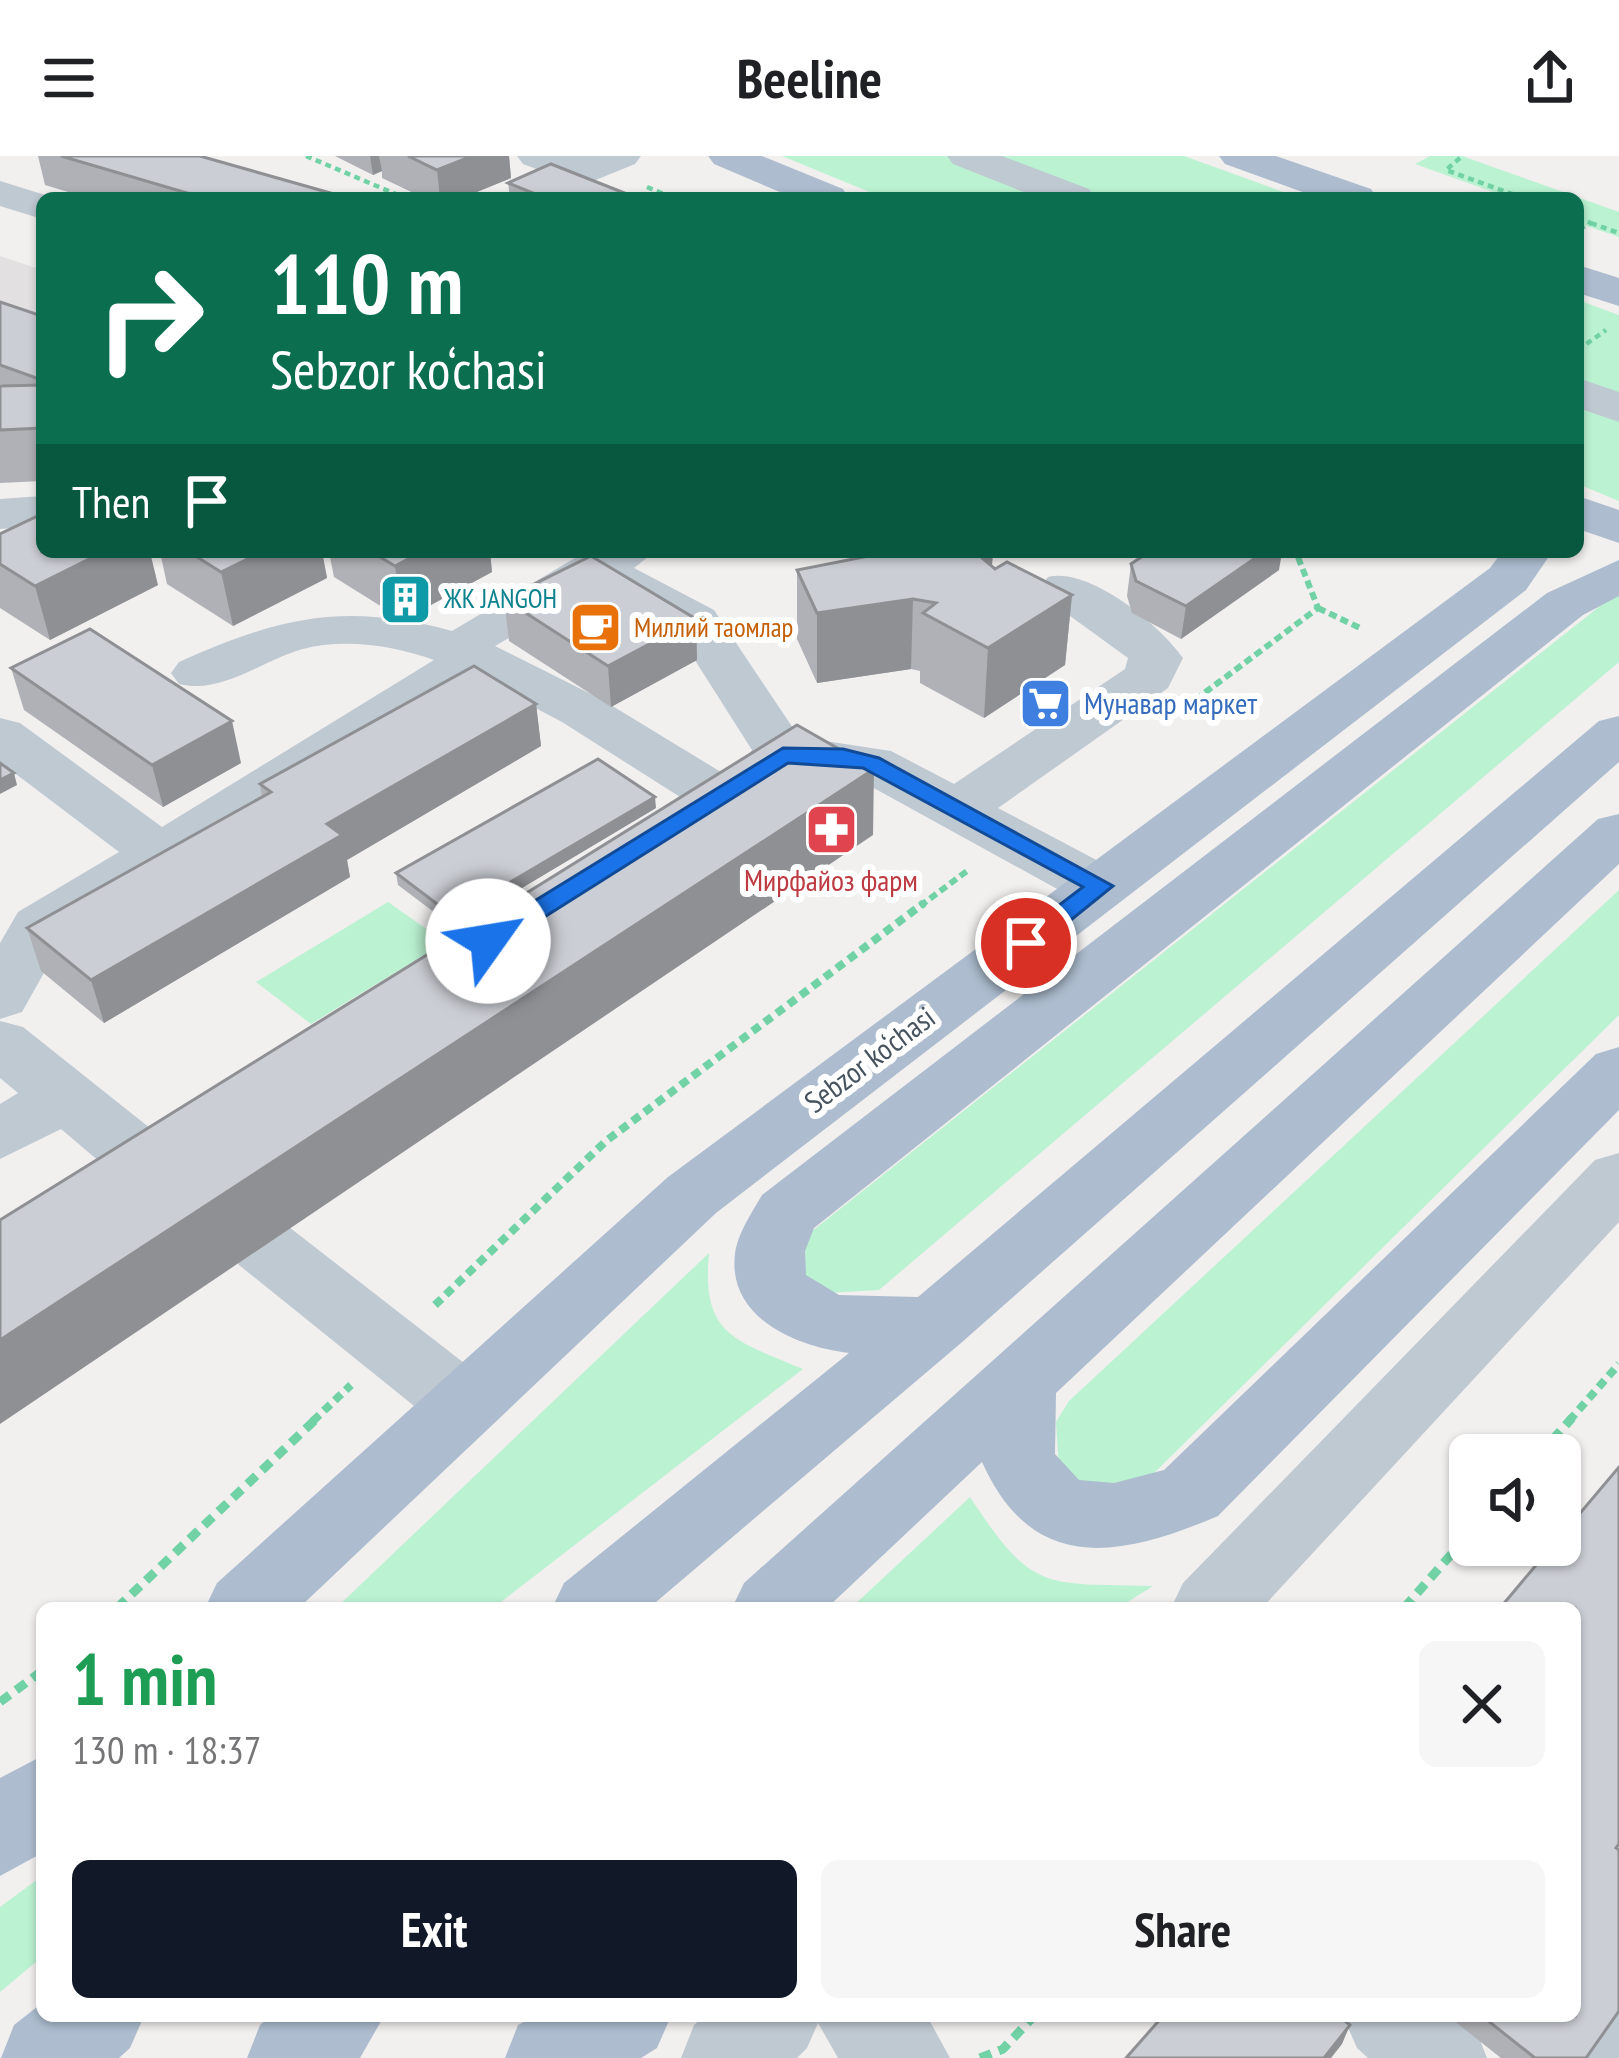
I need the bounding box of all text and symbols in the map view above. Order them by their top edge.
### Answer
text: Beeline [737,43,882,113]
icon: menu [36,45,102,111]
icon: share [1517,45,1583,111]
text: 110 m [270,228,463,337]
icon: right [72,240,228,396]
text: Sebzor ko‘chasi [270,334,547,404]
icon: arrive [174,468,240,534]
text: Then [72,472,150,530]
building icon: ЖК JANGOH [377,571,433,627]
place label: ЖК JANGOH [443,581,557,615]
cafe icon: Миллий таомлар [567,600,623,656]
place label: Миллий таомлар [634,610,793,644]
supermarket icon: Мунавар маркет [1017,676,1073,732]
place label: Мунавар маркет [1084,683,1257,722]
pharmacy icon: Мирфайоз фарм [803,801,859,857]
place label: Мирфайоз фарм [744,860,918,899]
position arrow [425,878,551,1004]
pin [975,892,1077,994]
icon: arrive [993,910,1059,976]
street label: Sebzor ko‘chasi [796,997,942,1121]
map controls [1449,1434,1581,1566]
button: sound [1449,1434,1581,1566]
text: 1 min [72,1632,217,1725]
button: close [1419,1641,1545,1767]
text: 130 m · 18:37 [72,1724,261,1775]
button: Exit [72,1860,797,1998]
button: Share [821,1860,1545,1998]

